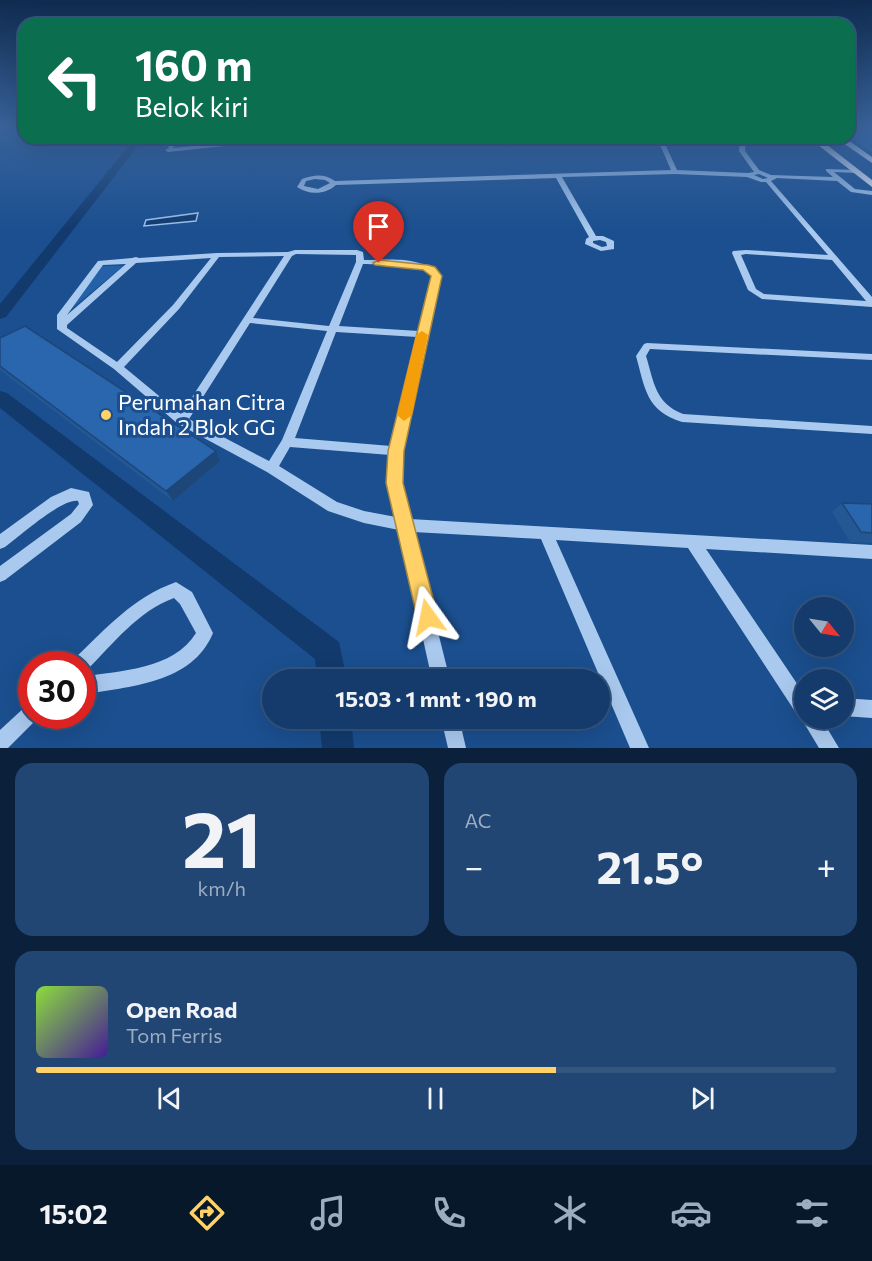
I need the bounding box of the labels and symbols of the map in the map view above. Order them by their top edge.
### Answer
pin [353,201,404,263]
place label: Perumahan Citra Indah 2 Blok GG [118,388,286,440]
marker: Perumahan Citra Indah 2 Blok GG [99,408,113,422]
position arrow [396,585,460,649]
north arrow [794,597,854,657]
speed limit sign: 30 [18,651,96,729]

